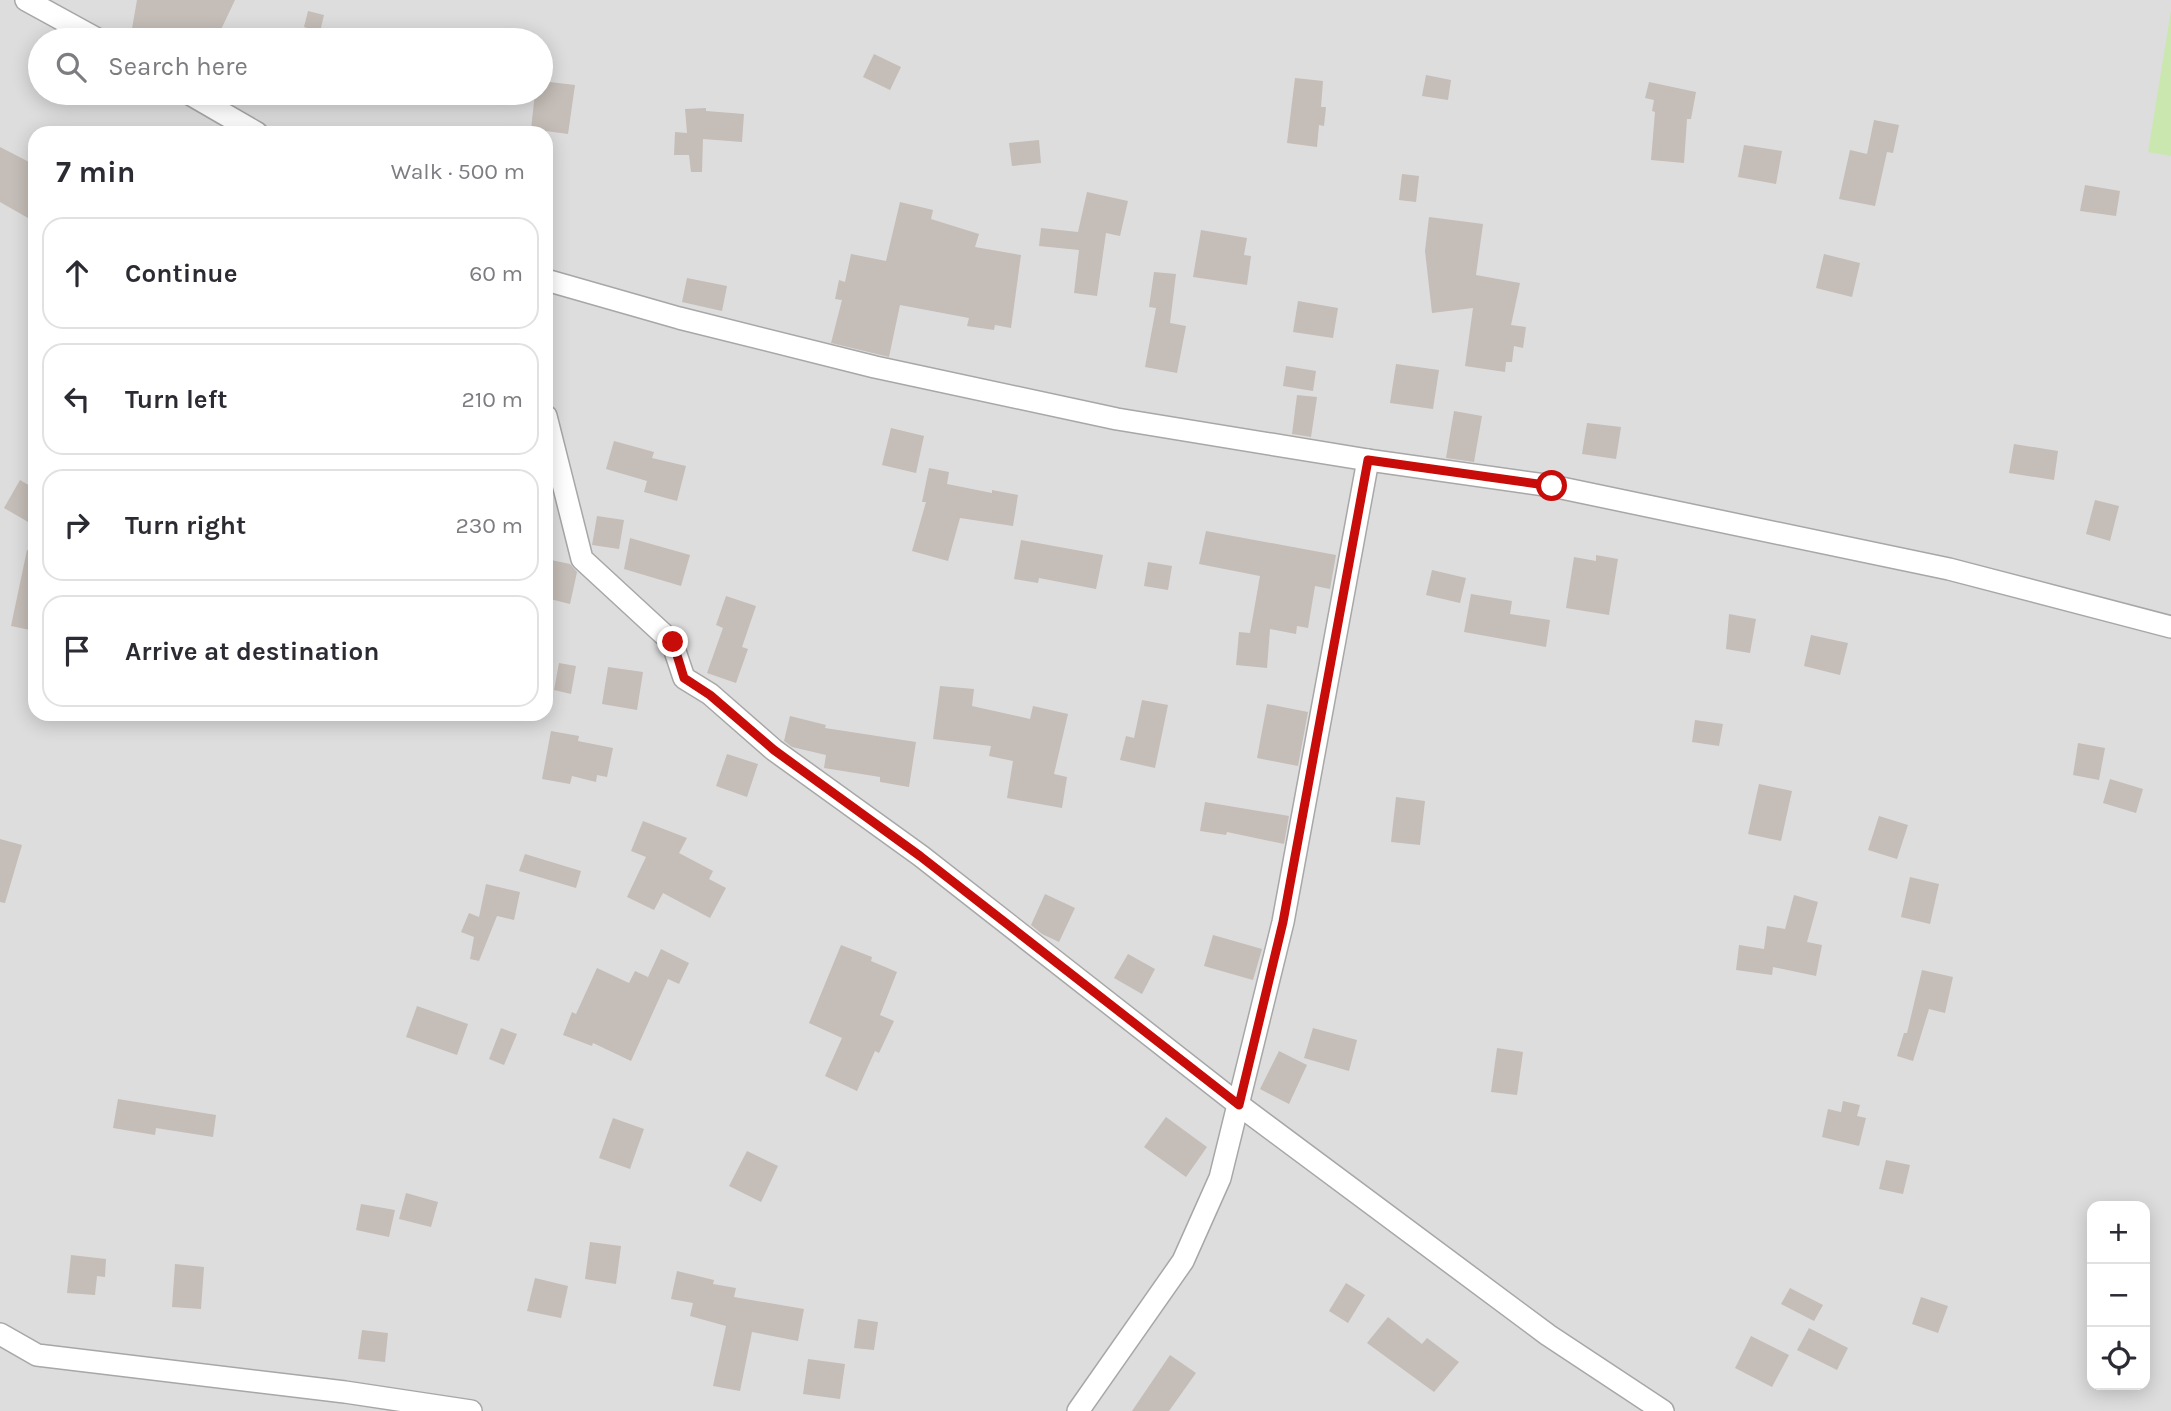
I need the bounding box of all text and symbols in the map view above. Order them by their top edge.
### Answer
search box [28,28,553,105]
icon: search [52,48,90,86]
text: Search here [108,51,248,82]
text: 7 min [56,154,136,190]
text: Walk · 500 m [391,158,525,185]
icon: ahead [58,254,96,292]
text: Continue [125,258,237,289]
text: 60 m [469,260,523,287]
icon: left [58,380,96,418]
text: Turn left [125,384,227,415]
text: 210 m [461,386,523,413]
route start [1536,470,1567,501]
icon: right [58,506,96,544]
text: Turn right [125,510,246,541]
text: 230 m [455,512,523,539]
route end [657,626,688,657]
icon: arrive [58,632,96,670]
text: Arrive at destination [125,636,379,667]
map controls [2087,1201,2150,1390]
button: + [2087,1201,2150,1264]
button: − [2087,1264,2150,1327]
button: locate [2087,1327,2150,1390]

